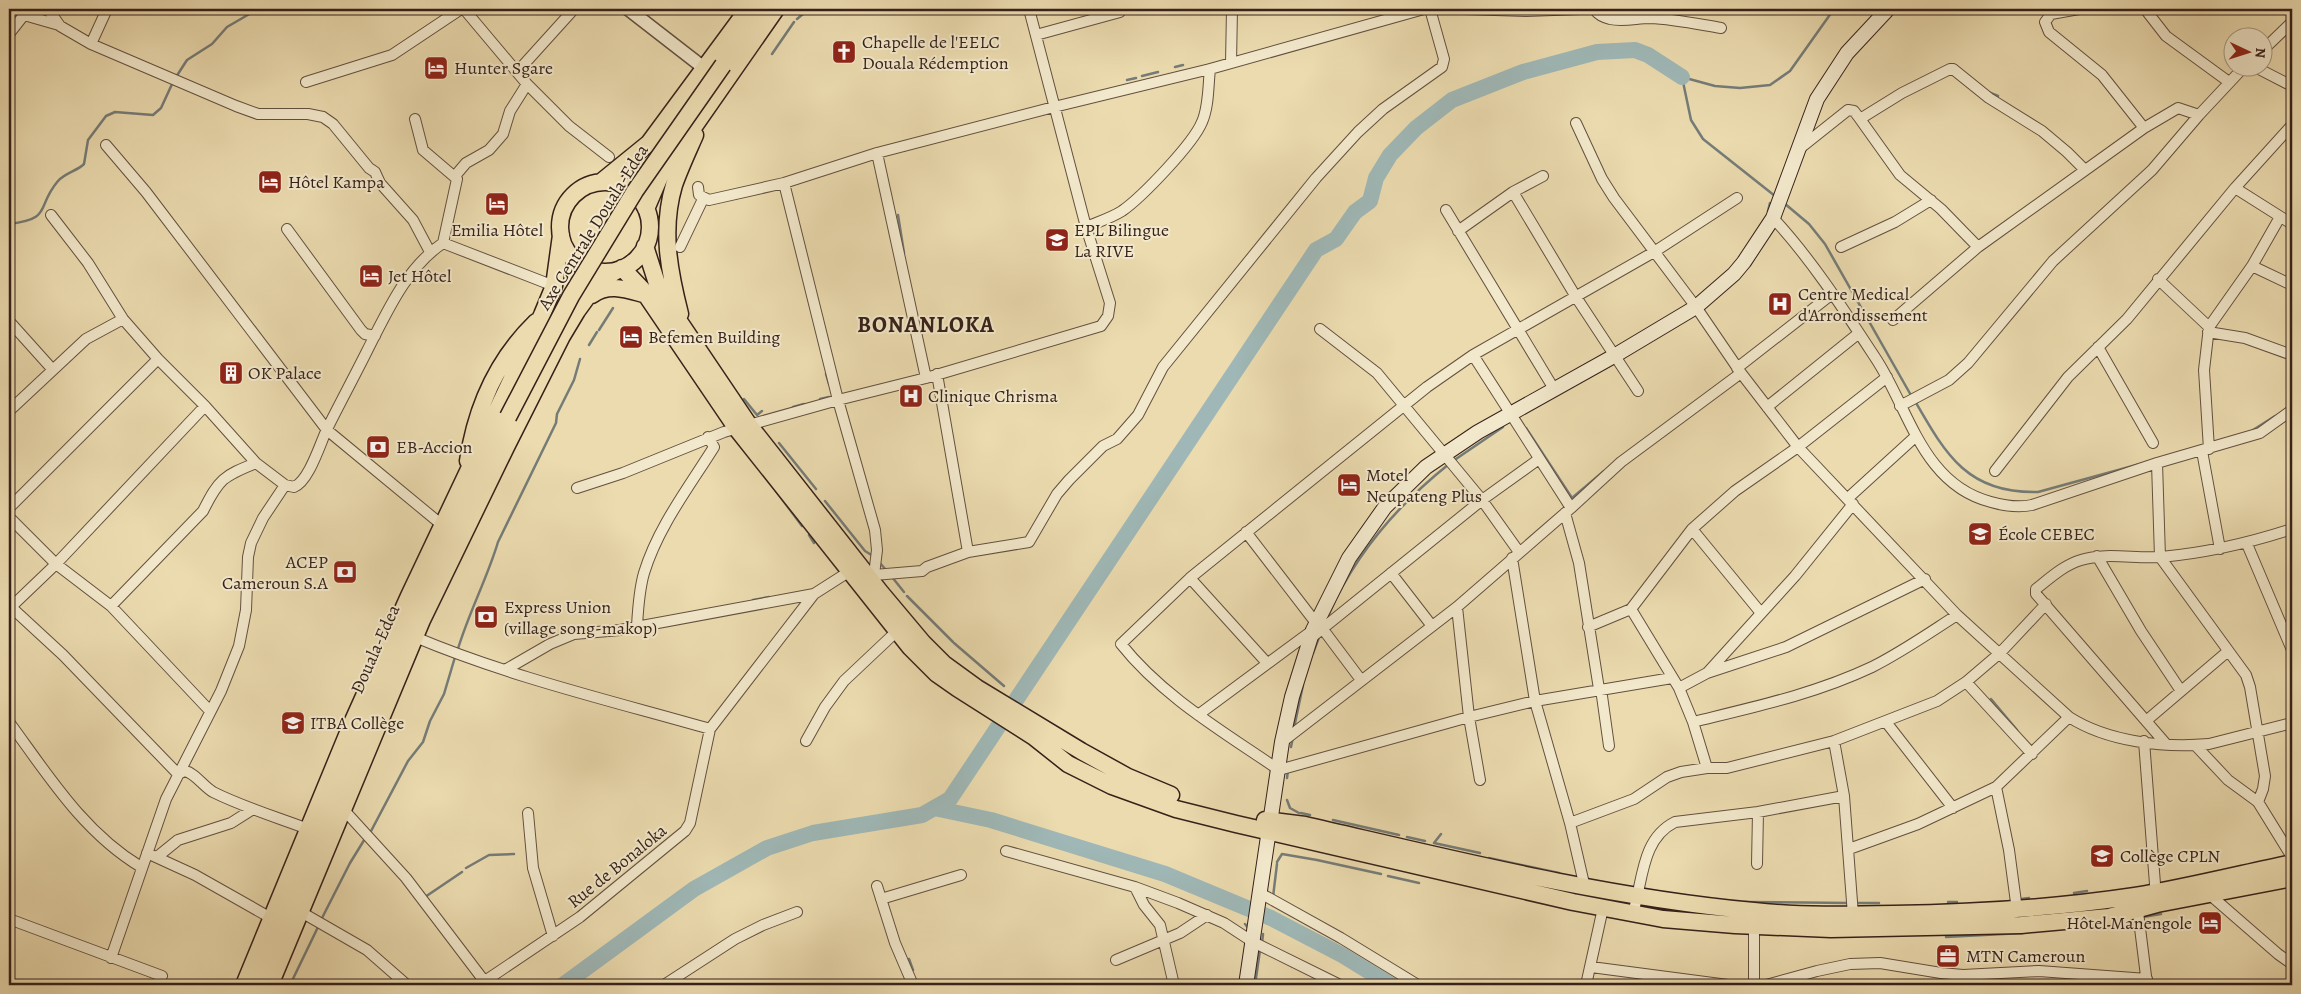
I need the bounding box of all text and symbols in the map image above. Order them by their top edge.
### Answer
north arrow [2224,28,2274,78]
place label: Chapelle de l'EELC Douala Rédemption [862,30,1009,75]
church icon: Chapelle de l'EELC Douala Rédemption [831,39,857,65]
text: N [2251,47,2270,59]
hotel icon: Hunter Sgare [423,55,449,81]
place label: Hunter Sgare [454,56,553,80]
street label: Axe Centrale Douala-Edea [532,139,654,315]
hotel icon: Hôtel Kampa [257,169,283,195]
place label: Hôtel Kampa [288,170,385,194]
hotel icon: Emilia Hôtel [484,191,510,217]
place label: Emilia Hôtel [451,218,544,242]
place label: EPL Bilingue La RIVE [1074,218,1169,263]
school or university icon: EPL Bilingue La RIVE [1044,227,1070,253]
hotel icon: Jet Hôtel [358,263,384,289]
place label: Jet Hôtel [388,264,452,288]
place label: Centre Medical d'Arrondissement [1798,282,1928,327]
hospital icon: Centre Medical d'Arrondissement [1767,291,1793,317]
district label: BONANLOKA [857,310,995,340]
hotel icon: Befemen Building [618,324,644,350]
place label: Befemen Building [648,325,780,349]
building icon: OK Palace [218,360,244,386]
place label: OK Palace [248,361,321,385]
hospital icon: Clinique Chrisma [898,383,924,409]
place label: Clinique Chrisma [928,384,1058,408]
bank icon: EB-Accion [365,434,391,460]
place label: EB-Accion [396,435,473,459]
place label: Motel Neupateng Plus [1366,463,1482,508]
hotel icon: Motel Neupateng Plus [1336,472,1362,498]
school or university icon: École CEBEC [1967,521,1993,547]
place label: École CEBEC [1998,522,2095,546]
place label: ACEP Cameroun S.A [222,550,328,595]
bank icon: ACEP Cameroun S.A [332,559,358,585]
place label: Express Union (village song-makop) [504,595,657,640]
street label: Douala-Edea [345,600,406,697]
bank icon: Express Union (village song-makop) [473,604,499,630]
school or university icon: ITBA Collège [280,710,306,736]
place label: ITBA Collège [310,711,404,735]
street label: Rue de Bonaloka [562,818,672,913]
school or university icon: Collège CPLN [2089,843,2115,869]
place label: Collège CPLN [2120,844,2220,868]
hotel icon: Hôtel Manengole [2197,910,2223,936]
place label: Hôtel Manengole [2066,911,2192,935]
office icon: MTN Cameroun [1935,943,1961,969]
place label: MTN Cameroun [1966,944,2086,968]

